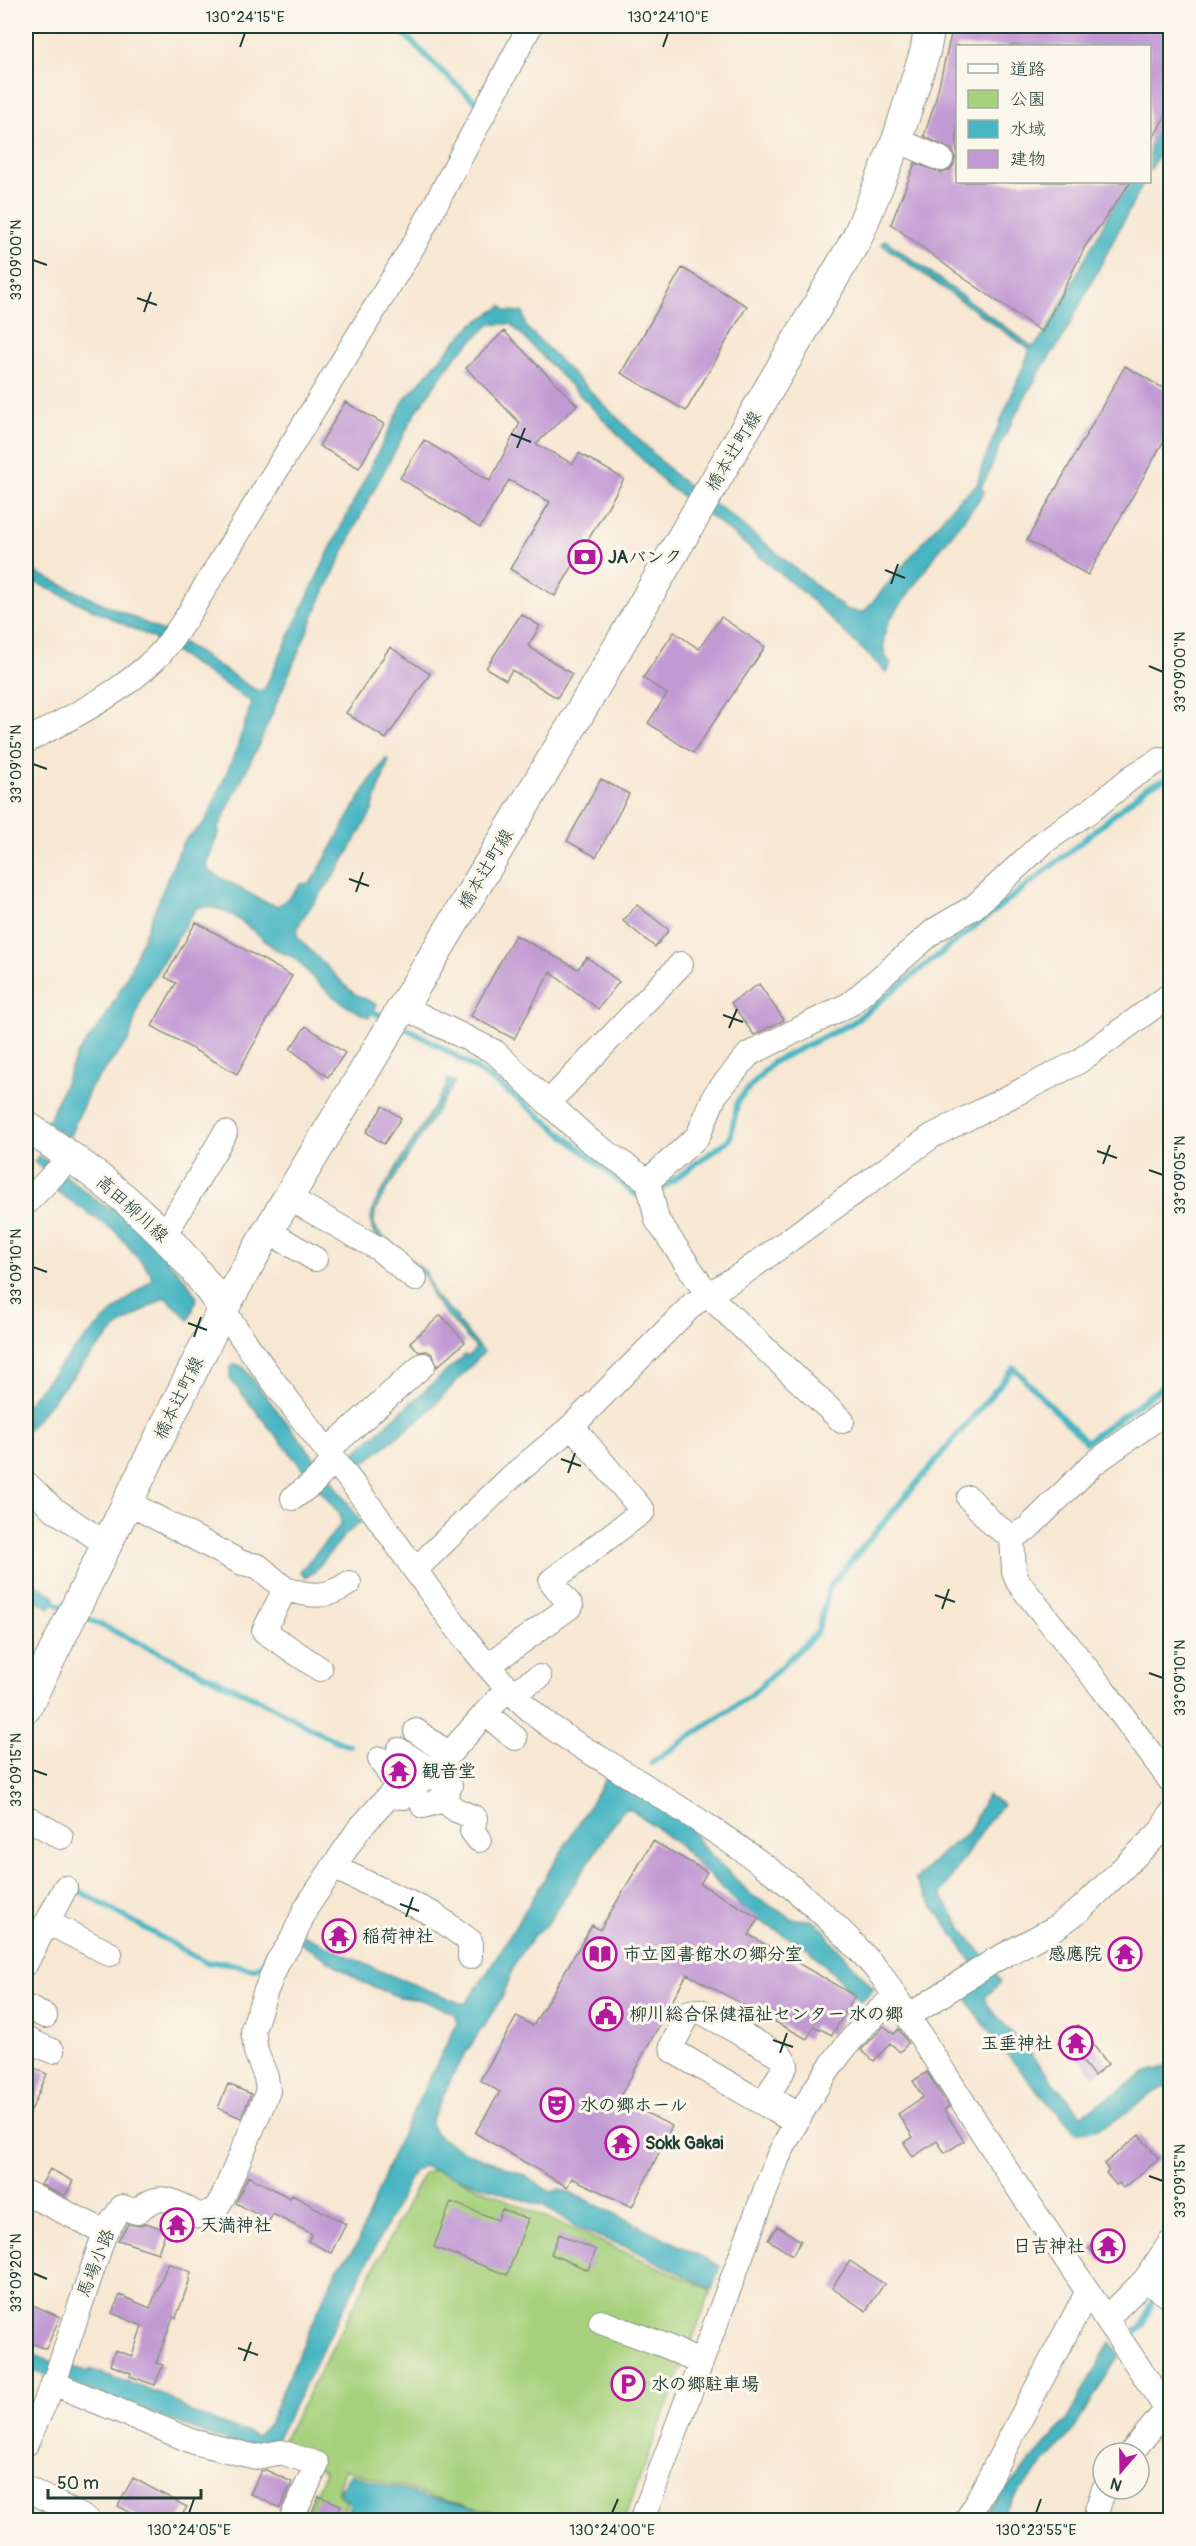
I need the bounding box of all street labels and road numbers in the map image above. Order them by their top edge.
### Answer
street label: 橋本辻町線 [701,407,767,495]
street label: 橋本辻町線 [453,825,519,913]
street label: 高田柳川線 [91,1170,173,1248]
street label: 橋本辻町線 [149,1353,209,1443]
street label: 馬場小路 [72,2225,120,2301]

